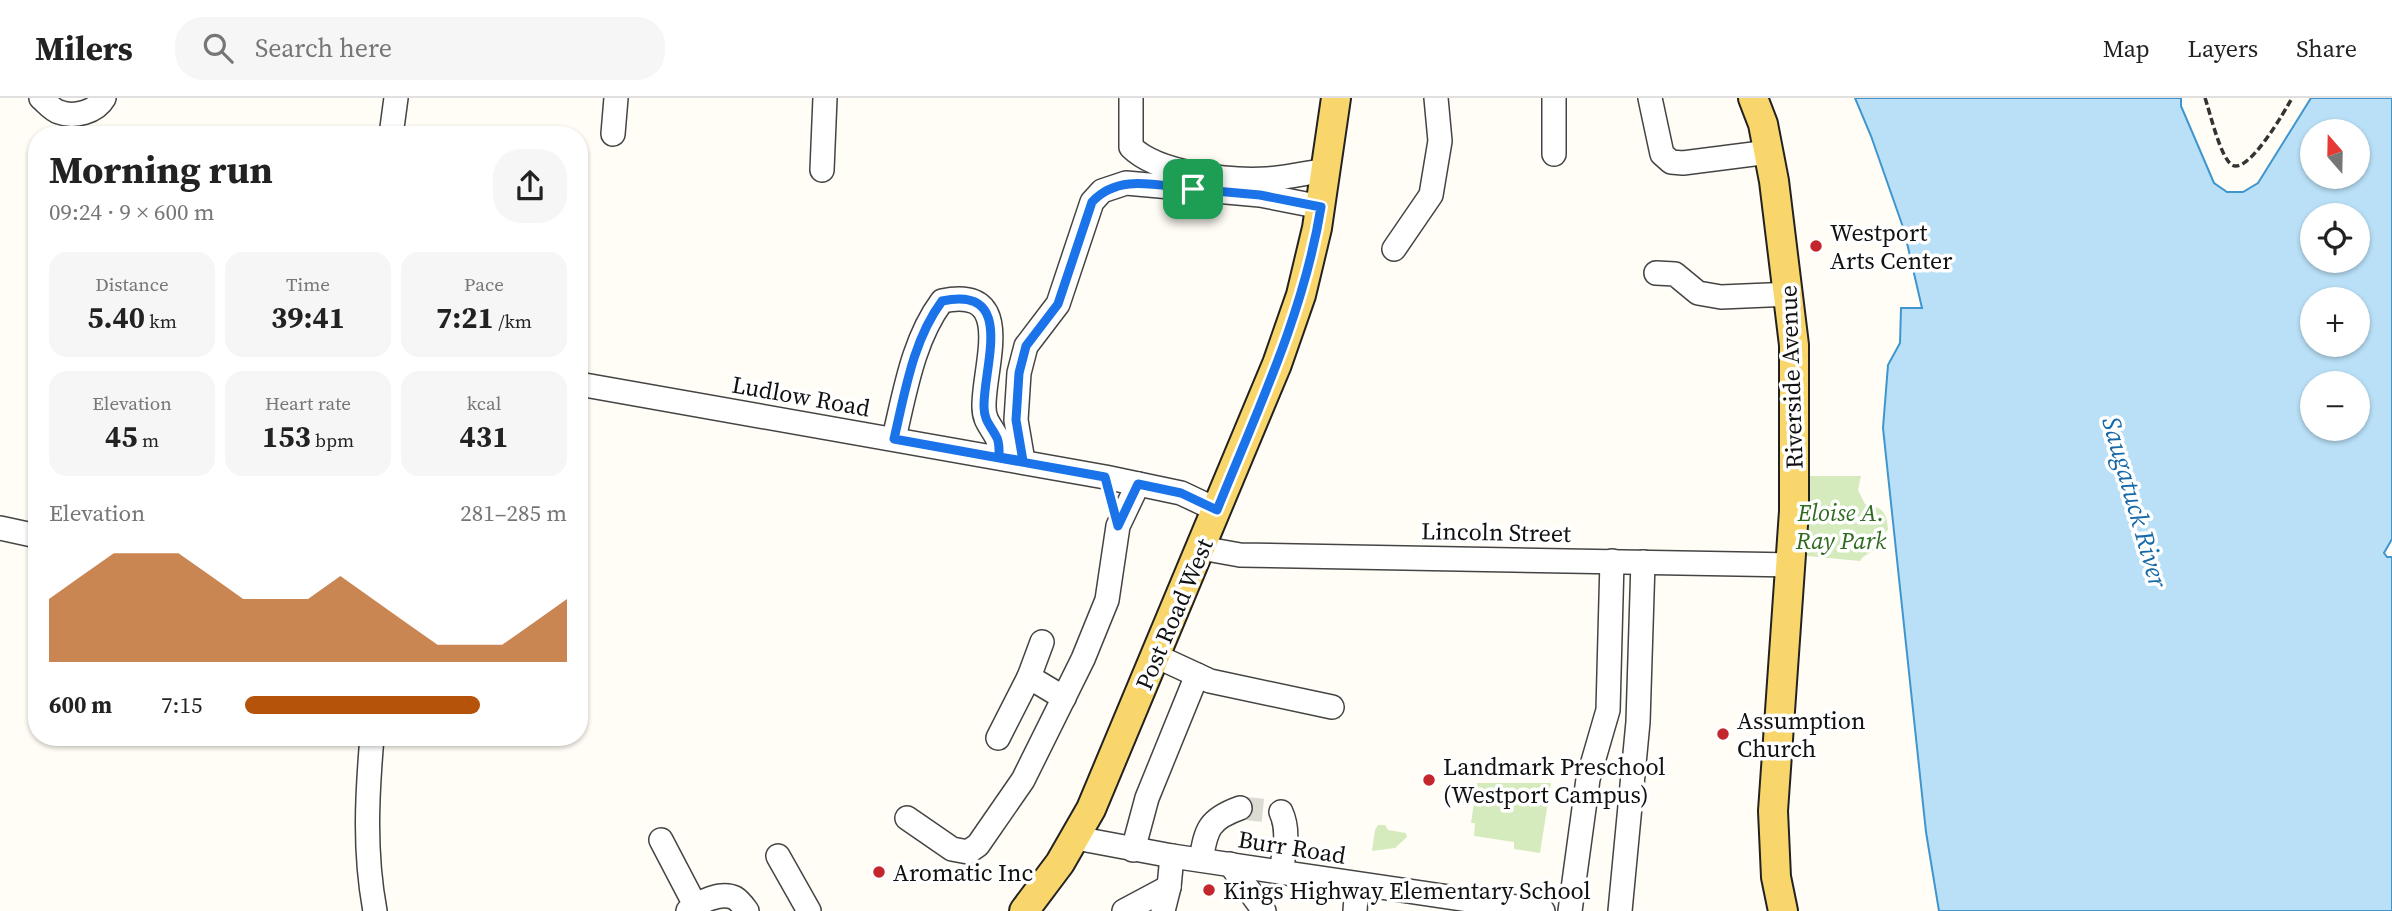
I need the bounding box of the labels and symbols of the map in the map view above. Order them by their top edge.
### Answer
north arrow [2300,119,2370,189]
pin [1163,159,1223,219]
place label: Westport Arts Center [1830,216,1952,277]
marker: Westport Arts Center [1808,238,1824,254]
street label: Riverside Avenue [1771,284,1811,470]
street label: Ludlow Road [729,368,873,424]
water label: Saugatuck River [2093,412,2177,592]
park label: Eloise A. Ray Park [1795,496,1887,557]
street label: Lincoln Street [1421,514,1571,550]
street label: Post Road West [1127,533,1221,695]
place label: Assumption Church [1737,704,1865,765]
marker: Assumption Church [1715,726,1731,742]
place label: Landmark Preschool (Westport Campus) [1443,750,1665,811]
marker: Landmark Preschool (Westport Campus) [1421,772,1437,788]
street label: Burr Road [1236,822,1349,872]
place label: Aromatic Inc [893,856,1033,889]
marker: Aromatic Inc [871,864,887,880]
place label: Kings Highway Elementary School [1223,874,1591,907]
marker: Kings Highway Elementary School [1201,882,1217,898]

